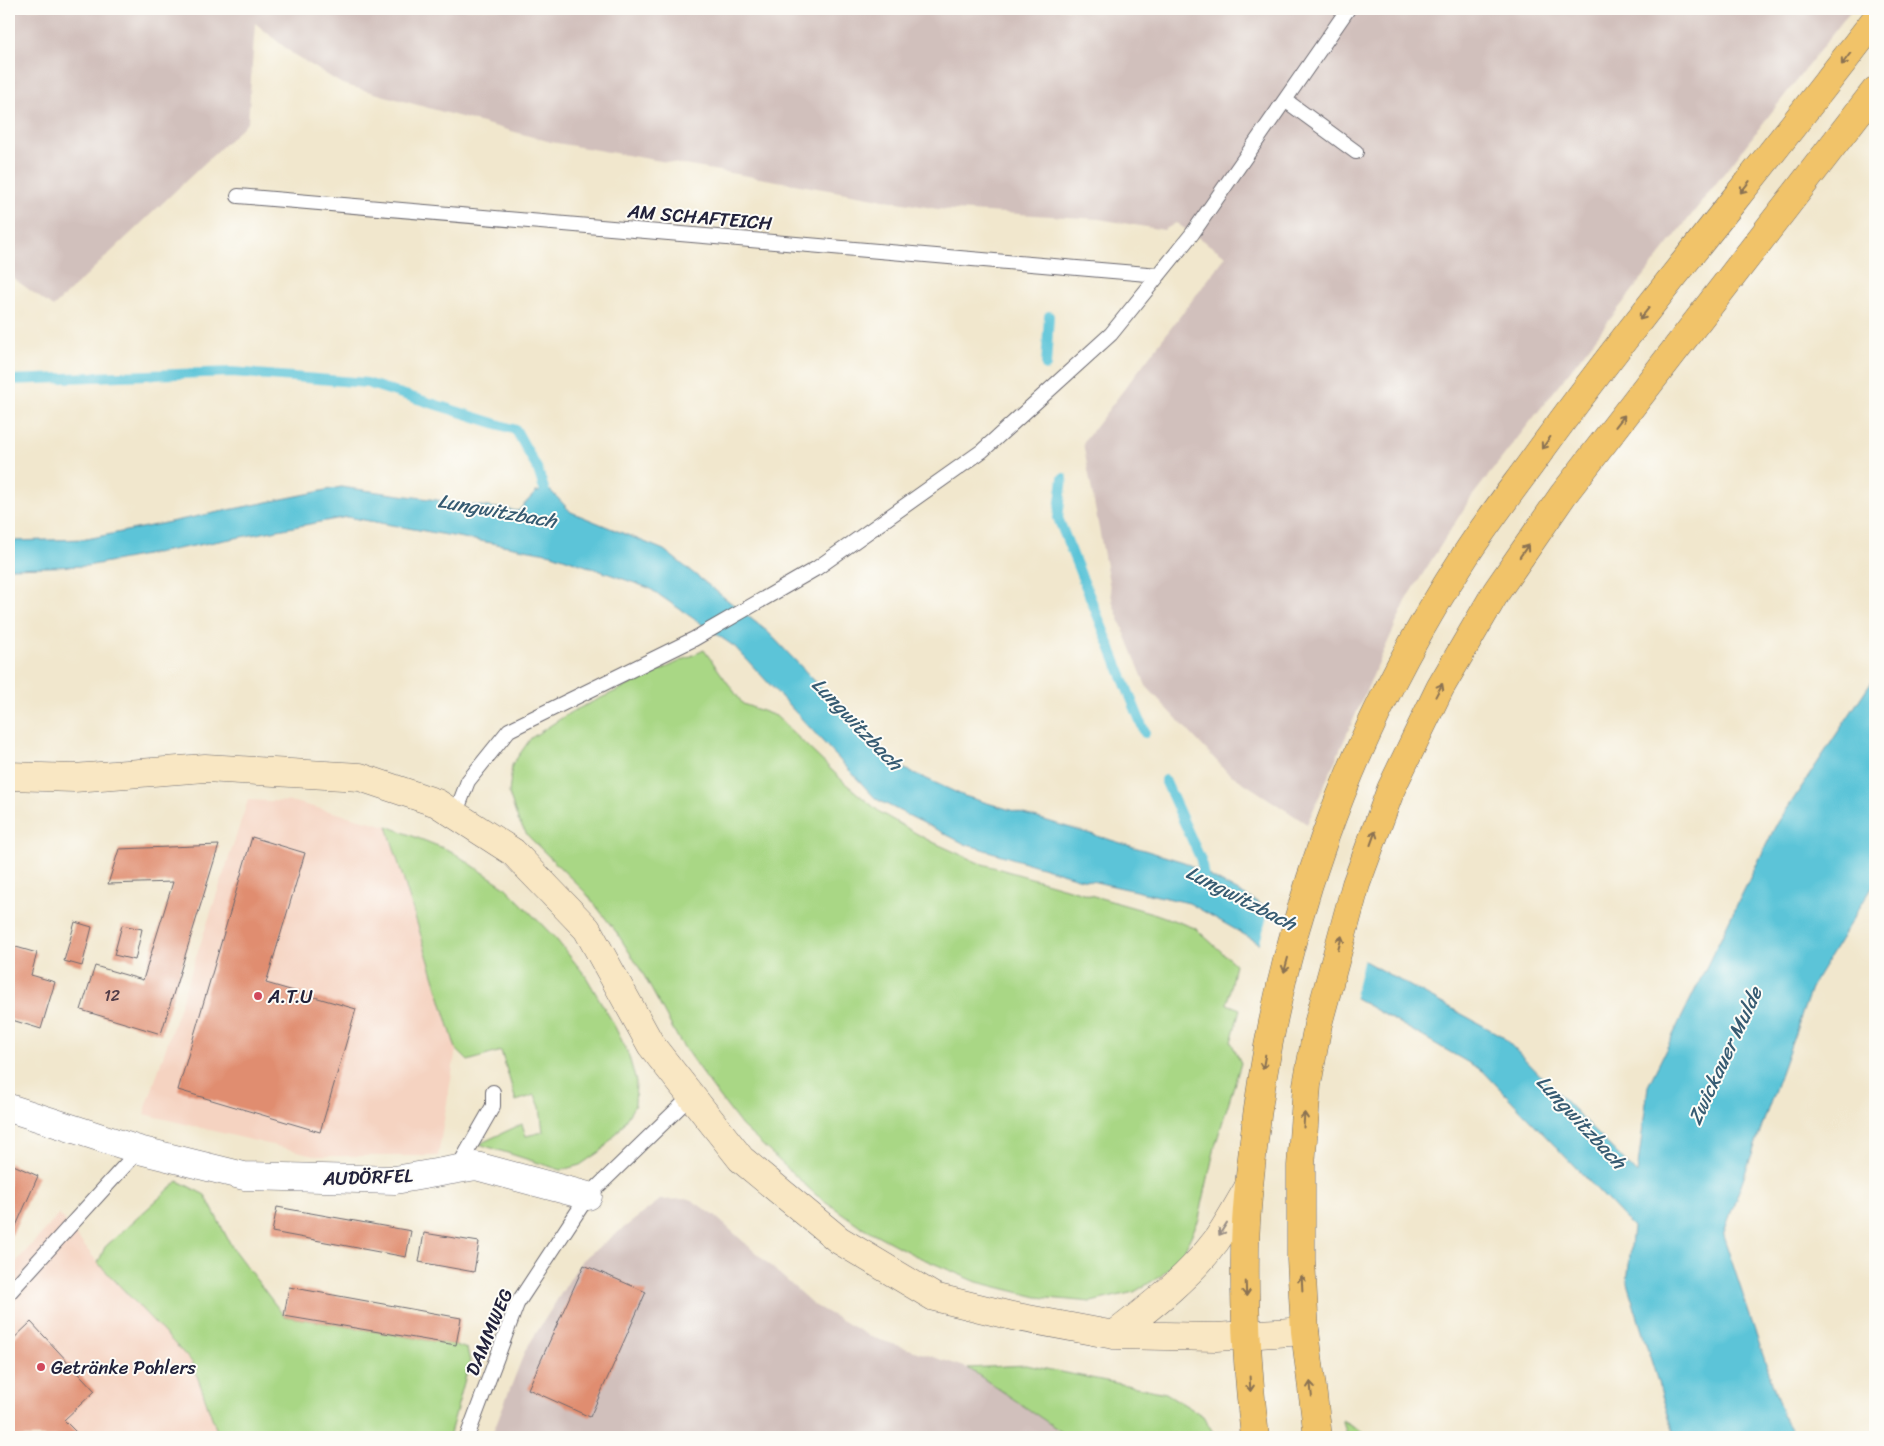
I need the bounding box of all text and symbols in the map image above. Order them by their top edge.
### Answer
one-way arrow [1840,52,1851,65]
one-way arrow [1740,180,1751,193]
street label: AM SCHAFTEICH [625,194,774,240]
one-way arrow [1639,307,1650,320]
one-way arrow [1615,415,1626,428]
one-way arrow [1541,436,1551,450]
water label: Lungwitzbach [435,483,561,539]
one-way arrow [1519,545,1529,559]
water label: Lungwitzbach [803,669,913,781]
one-way arrow [1435,683,1444,698]
one-way arrow [1369,831,1378,846]
water label: Lungwitzbach [1180,855,1304,942]
one-way arrow [1335,936,1345,952]
one-way arrow [1281,956,1290,972]
water label: Zwickauer Mulde [1678,979,1773,1131]
place label: A.T.U [267,980,314,1013]
house number: 12 [104,981,120,1010]
marker: A.T.U [252,990,264,1002]
one-way arrow [1258,1054,1268,1070]
water label: Lungwitzbach [1527,1066,1636,1180]
one-way arrow [1300,1113,1309,1129]
street label: AUDÖRFEL [322,1159,414,1195]
one-way arrow [1217,1222,1227,1236]
one-way arrow [1297,1275,1306,1291]
one-way arrow [1241,1280,1251,1297]
street label: DAMMWEG [456,1283,522,1381]
place label: Getränke Pohlers [51,1351,196,1384]
marker: Getränke Pohlers [35,1361,47,1373]
one-way arrow [1245,1376,1255,1392]
one-way arrow [1306,1381,1316,1397]

